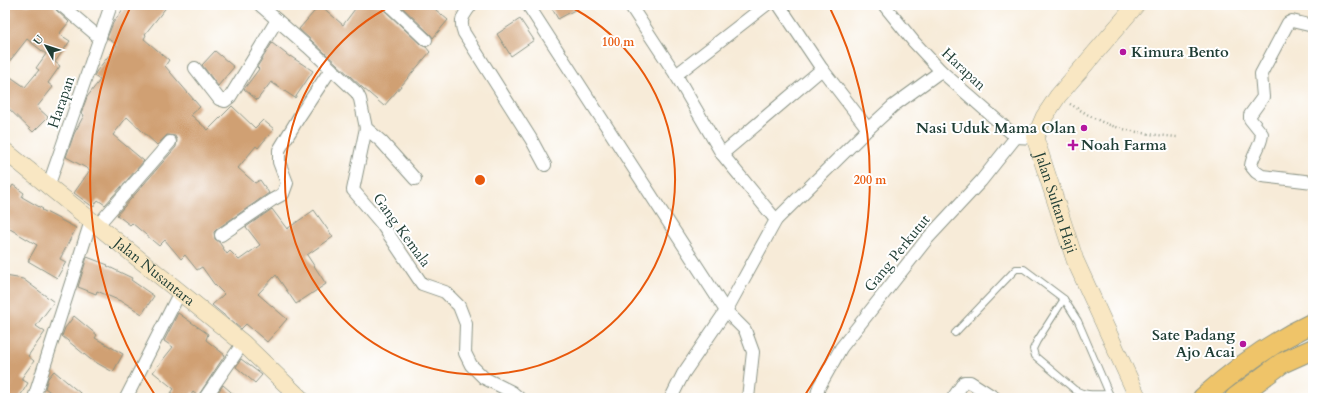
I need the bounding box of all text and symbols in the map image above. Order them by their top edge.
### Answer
north arrow [26,26,66,66]
text: U [30,32,47,48]
text: 100 m [602,34,635,50]
place label: Kimura Bento [1131,42,1229,62]
street label: Harapan [937,43,991,95]
marker: Kimura Bento [1118,47,1128,57]
street label: Harapan [43,73,79,131]
place label: Nasi Uduk Mama Olan [916,118,1076,138]
marker: Nasi Uduk Mama Olan [1079,123,1089,133]
place label: Noah Farma [1081,135,1167,155]
marker: Noah Farma [1068,140,1078,150]
street label: Jalan Sultan Haji [1030,148,1082,256]
text: 200 m [854,172,887,188]
centre of rings [473,173,487,187]
street label: Gang Kemala [368,189,436,271]
street label: Gang Perkutut [860,210,935,296]
street label: Jalan Nusantara [108,232,200,311]
place label: Sate Padang Ajo Acai [1152,325,1235,362]
marker: Sate Padang Ajo Acai [1238,339,1248,349]

